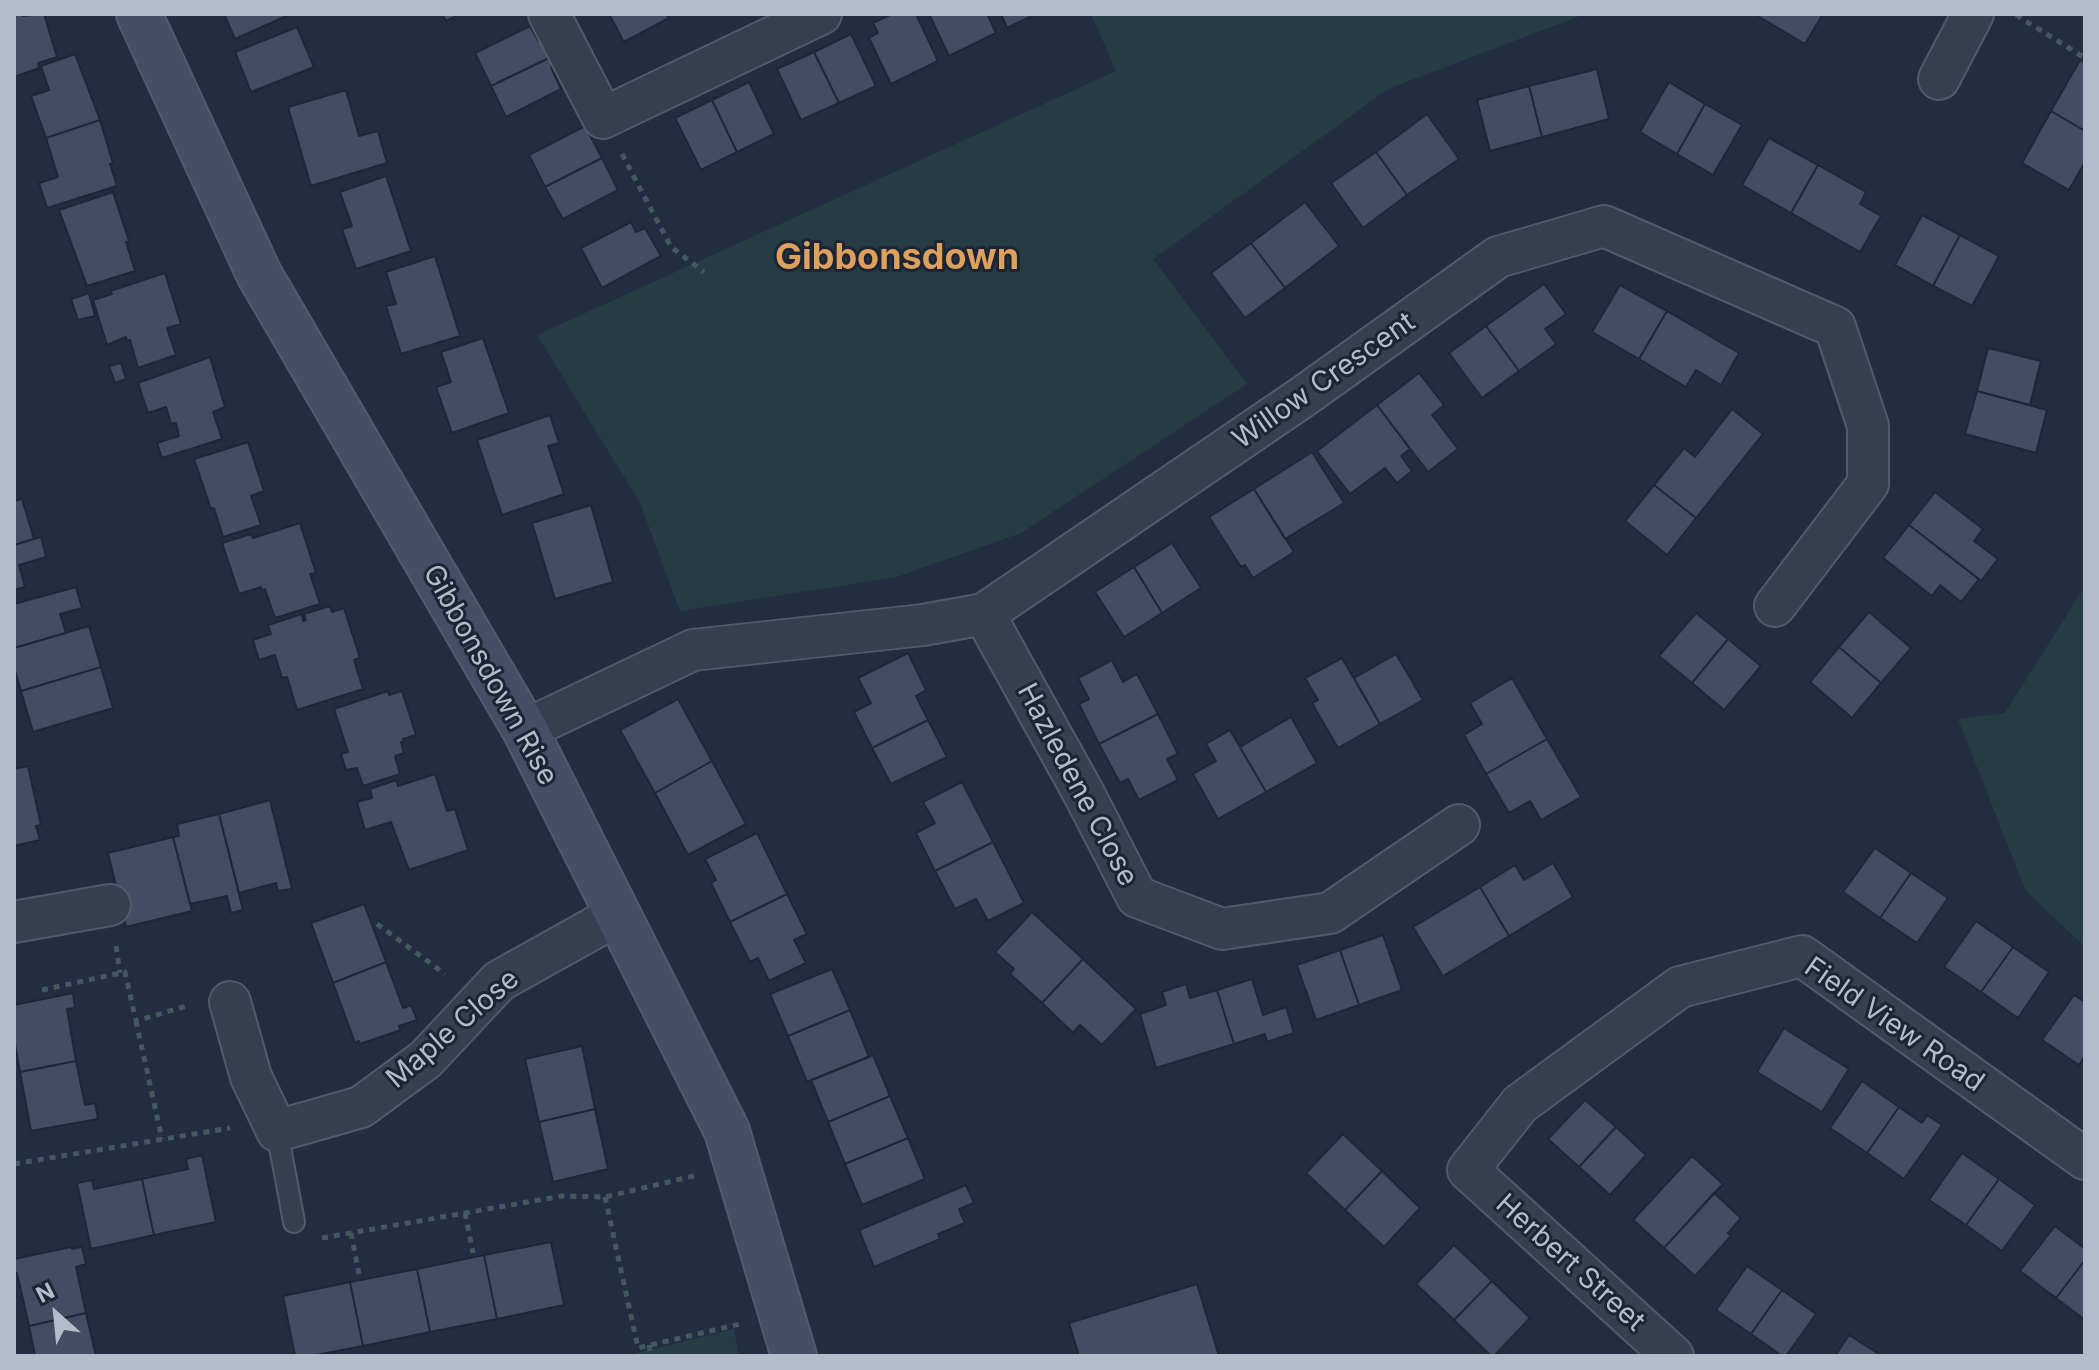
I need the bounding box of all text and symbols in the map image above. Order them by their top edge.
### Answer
district label: Gibbonsdown [775,236,1019,280]
street label: Willow Crescent [1226,306,1422,456]
street label: Gibbonsdown Rise [415,559,565,791]
street label: Hazledene Close [1009,678,1145,892]
street label: Field View Road [1798,951,1990,1099]
street label: Maple Close [380,962,526,1096]
street label: Herbert Street [1489,1187,1651,1339]
north arrow [16,1274,96,1354]
text: N [32,1277,58,1308]

